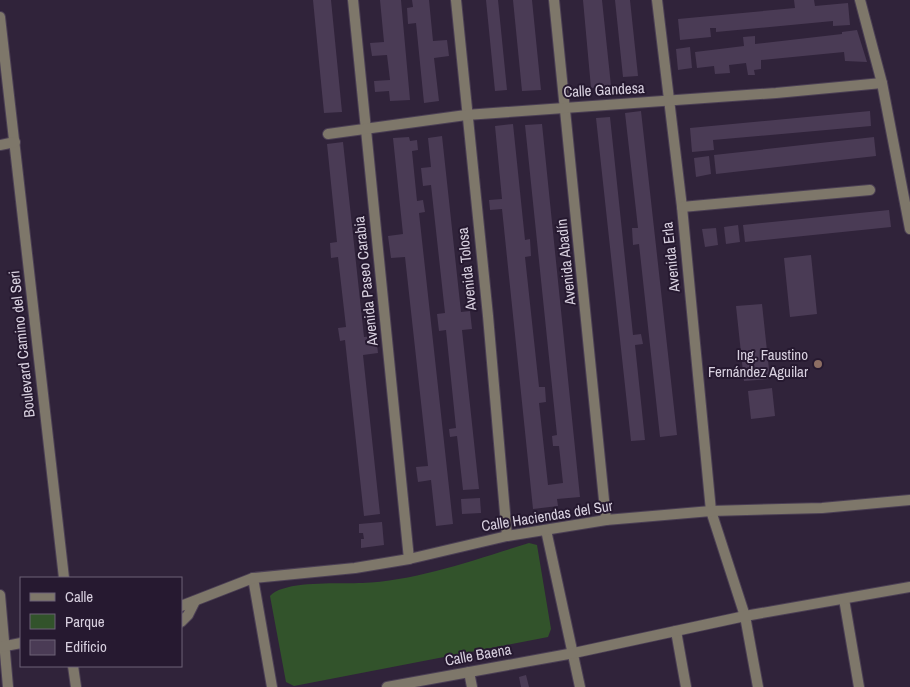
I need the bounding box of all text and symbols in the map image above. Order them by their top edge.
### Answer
street label: Calle Gandesa [563,77,645,102]
street label: Avenida Paseo Carabia [348,215,383,348]
street label: Avenida Abadín [551,218,581,307]
street label: Avenida Erla [656,221,685,294]
street label: Avenida Tolosa [452,226,481,313]
street label: Boulevard Camino del Seri [3,270,40,419]
place label: Ing. Faustino Fernández Aguilar [708,344,808,382]
marker: Ing. Faustino Fernández Aguilar [812,358,824,370]
street label: Calle Haciendas del Sur [480,495,614,536]
legend [20,577,182,667]
text: Calle [65,586,93,607]
text: Parque [65,611,105,632]
text: Edificio [65,636,107,657]
street label: Calle Baena [443,638,513,671]

